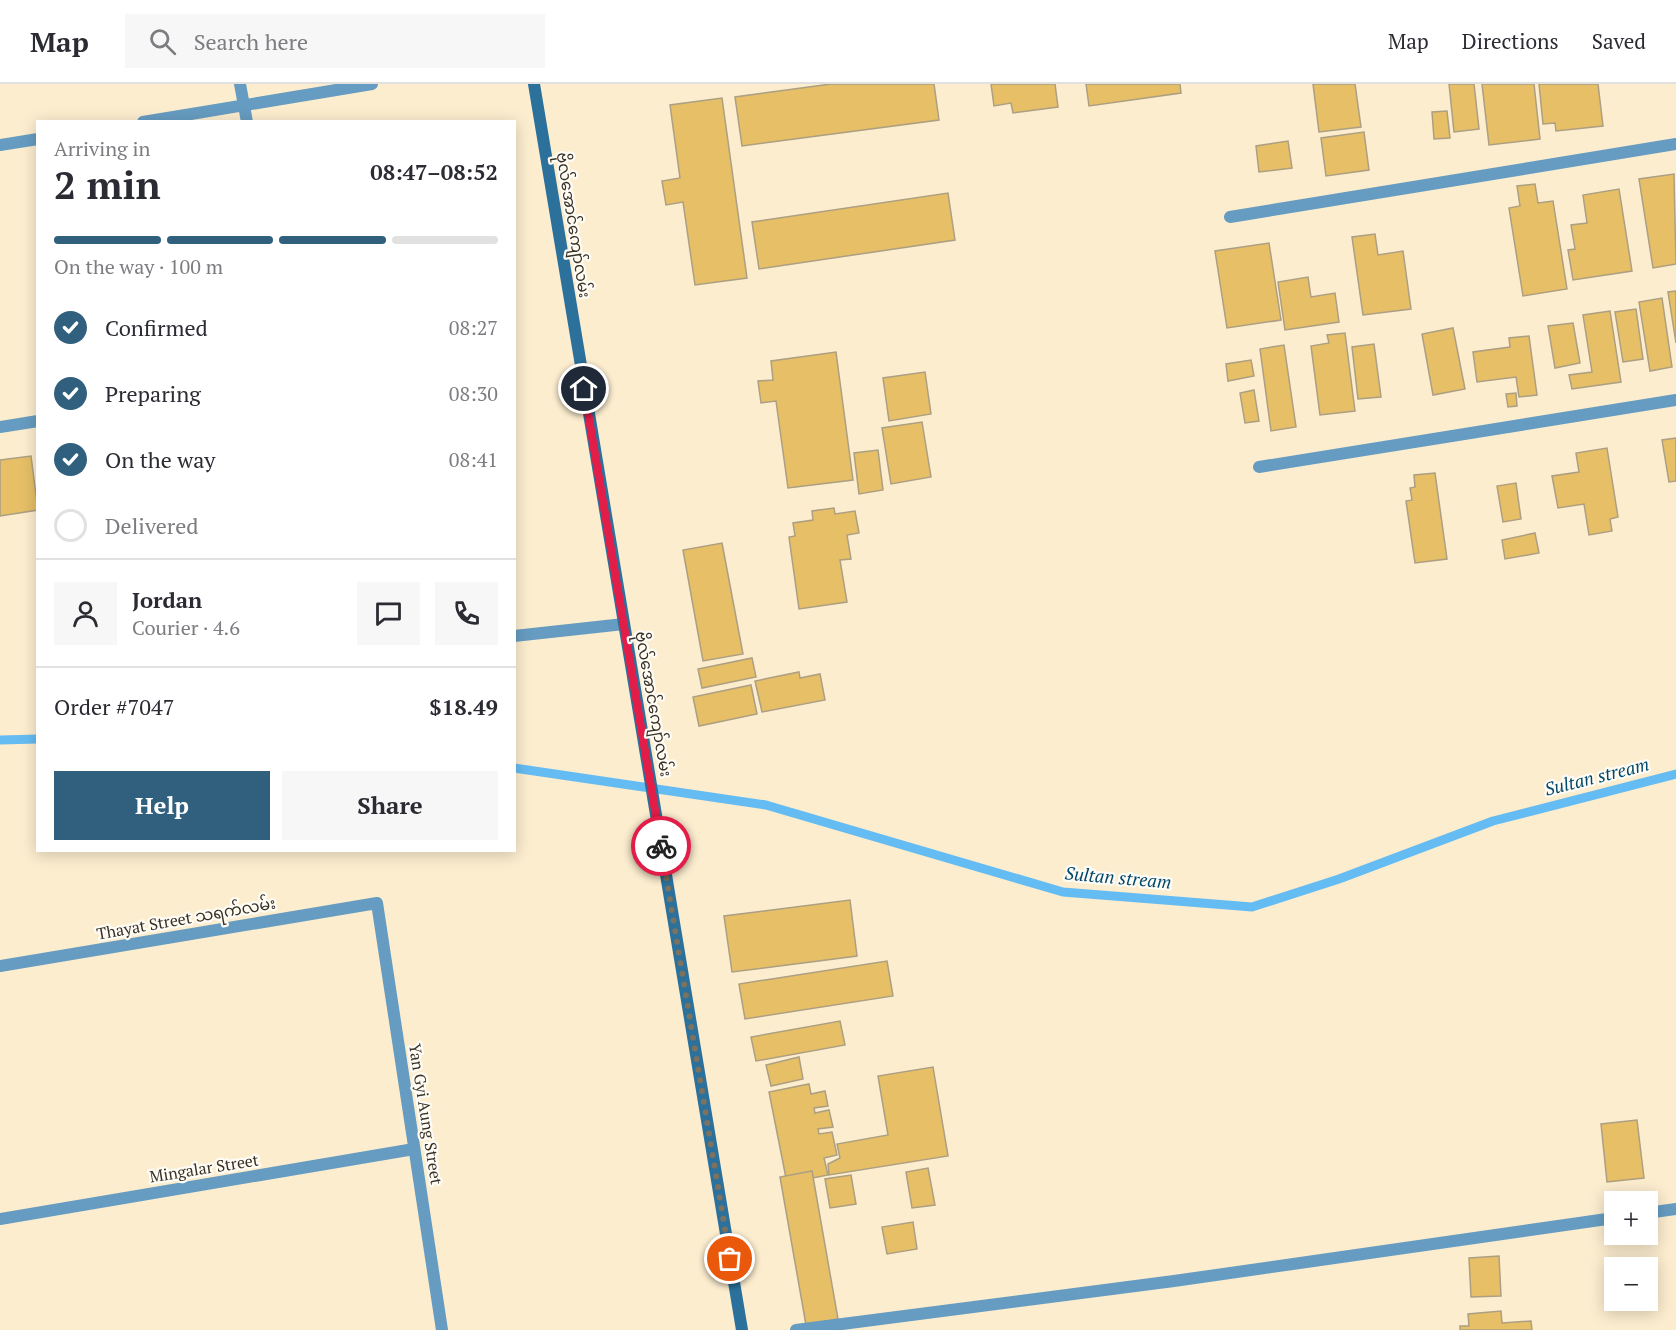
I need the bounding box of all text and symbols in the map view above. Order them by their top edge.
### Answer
search box [125,14,545,68]
text: Map [30,23,89,60]
icon: search [146,25,179,58]
text: Search here [194,27,308,56]
text: Map [1388,27,1429,55]
text: Directions [1462,27,1559,55]
text: Saved [1592,27,1646,55]
text: Arriving in [54,135,150,162]
street label: ဗိုလ်အောင်ကျော်လမ်း [548,151,596,300]
text: 08:47–08:52 [370,157,498,186]
text: 2 min [54,158,161,210]
text: On the way · 100 m [54,253,223,280]
icon: check [54,311,87,344]
text: Confirmed [105,313,208,342]
text: 08:27 [449,314,498,341]
pin [558,363,609,414]
icon: home [567,372,600,405]
icon: check [54,377,87,410]
text: Preparing [105,379,201,408]
text: 08:30 [449,380,498,407]
icon: check [54,443,87,476]
text: On the way [105,445,215,474]
text: 08:41 [449,446,498,473]
text: Delivered [105,511,198,540]
button: person [54,582,117,645]
button: chat [357,582,420,645]
button: phone [435,582,498,645]
text: Jordan [132,585,202,614]
text: Courier · 4.6 [132,614,240,641]
street label: ဗိုလ်အောင်ကျော်လမ်း [626,630,678,779]
text: Order #7047 [54,692,174,721]
text: $18.49 [429,692,498,721]
water label: Sultan stream [1542,751,1652,801]
button: Help [54,771,270,840]
button: Share [282,771,498,840]
courier [631,816,691,876]
icon: bike [645,830,678,863]
water label: Sultan stream [1064,860,1172,894]
street label: Thayat Street သရက်လမ်း [95,891,278,948]
street label: Yan Gyi Aung Street [404,1042,448,1186]
street label: Mingalar Street [148,1148,260,1187]
map controls [1604,1191,1658,1311]
button: + [1604,1191,1658,1245]
pin [704,1233,755,1284]
icon: bag [713,1242,746,1275]
button: − [1604,1257,1658,1311]

